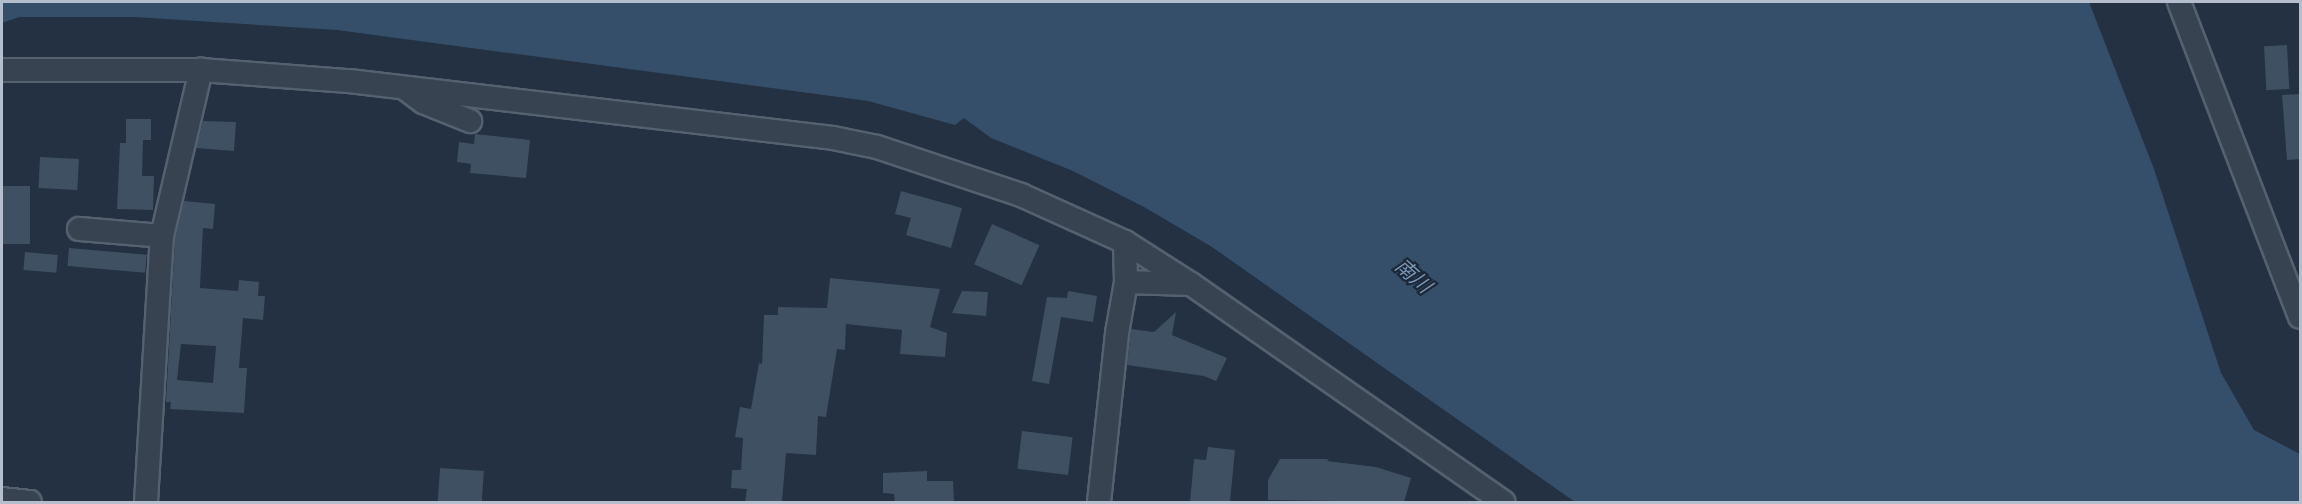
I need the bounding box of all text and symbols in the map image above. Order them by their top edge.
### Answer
water label: 南川 [1390,254,1436,298]

